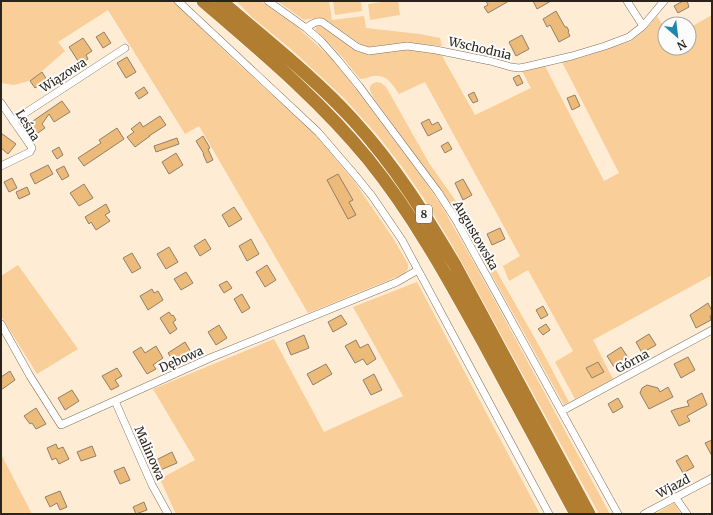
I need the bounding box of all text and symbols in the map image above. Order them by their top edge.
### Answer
north arrow [657,16,697,56]
street label: Wschodnia [446,33,513,63]
text: N [674,37,689,53]
street label: Wiązowa [36,54,89,96]
street label: Leśna [13,107,44,144]
street label: Augustowska [450,197,502,273]
road number: 8 [416,205,432,223]
street label: Dębowa [157,342,206,375]
street label: Górna [613,346,652,376]
street label: Malinowa [131,424,169,483]
street label: Wjazd [653,471,692,501]

